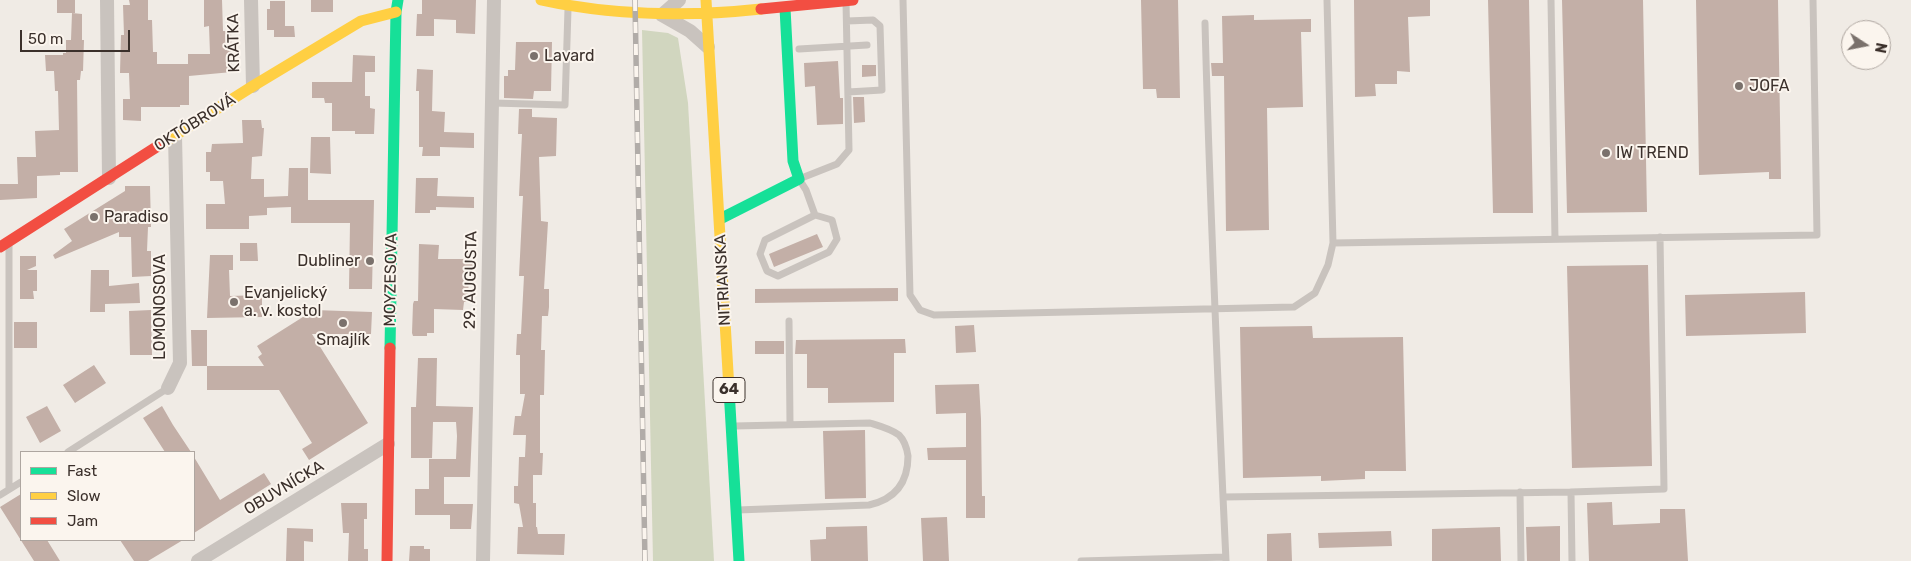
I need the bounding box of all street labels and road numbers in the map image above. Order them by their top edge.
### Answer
street label: KRÁTKA [224,13,244,73]
street label: OKTÓBROVÁ [151,90,239,156]
street label: 29. AUGUSTA [461,231,481,329]
street label: MOYZESOVA [381,233,401,327]
street label: NITRIANSKA [711,234,735,326]
street label: LOMONOSOVA [150,254,170,360]
road number: 64 [713,378,745,402]
street label: OBUVNÍCKA [241,457,327,519]

